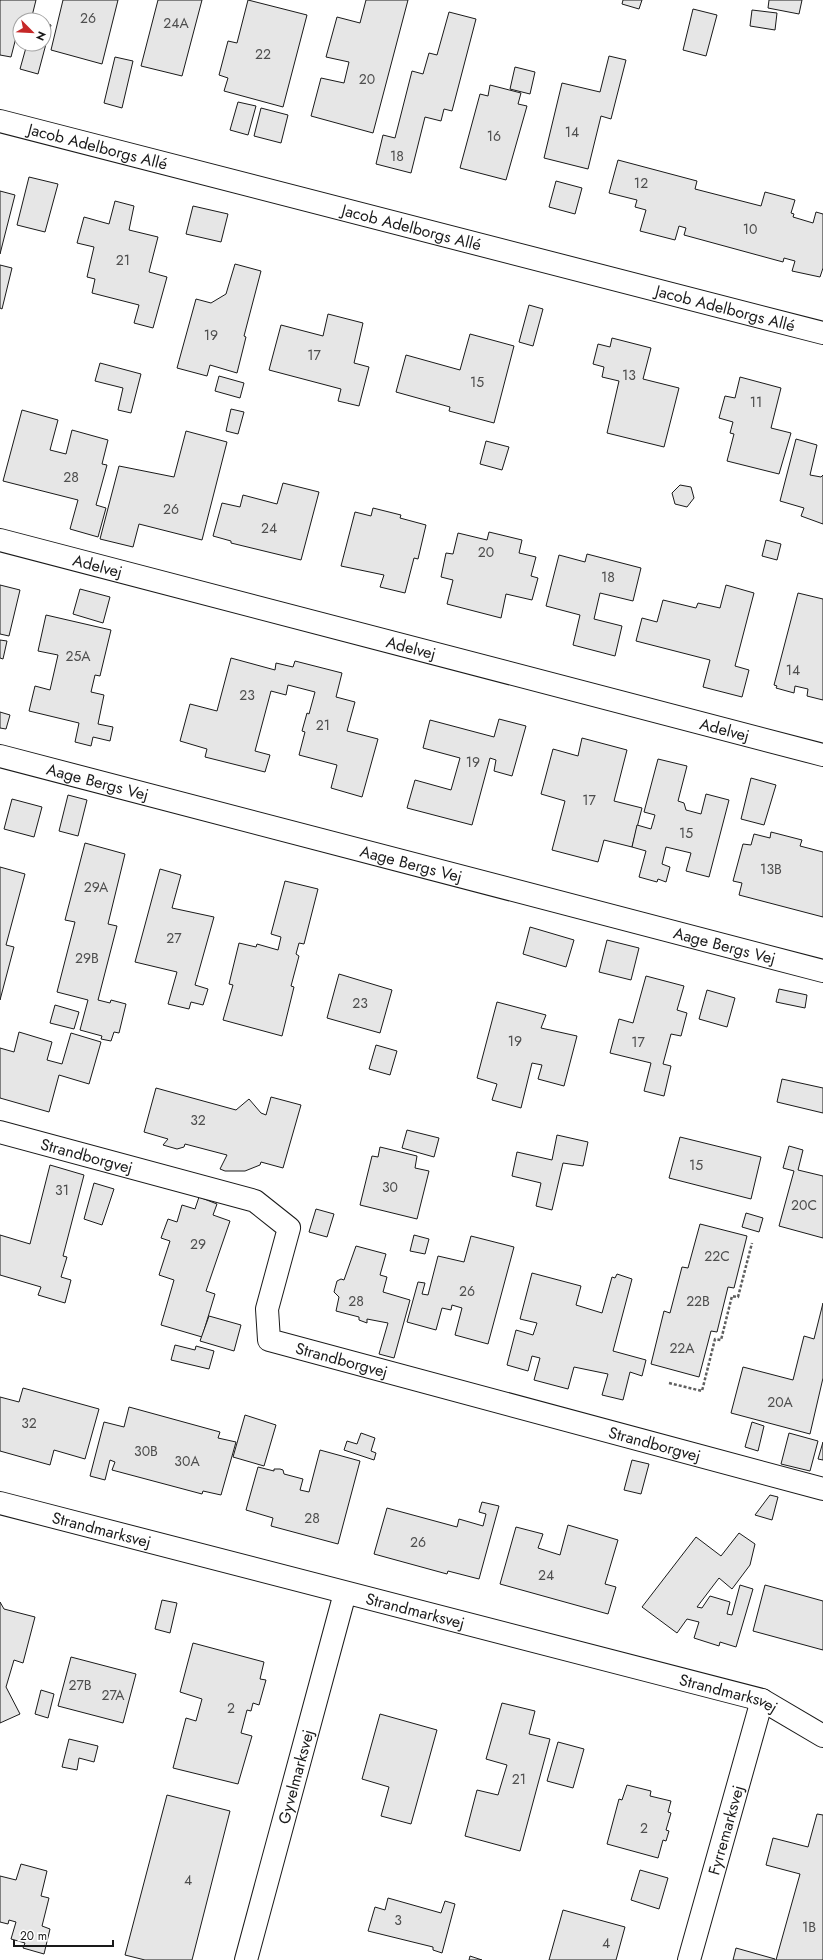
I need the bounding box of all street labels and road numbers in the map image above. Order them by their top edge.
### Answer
street label: Jacob Adelborgs Allé [24,117,170,175]
street label: Jacob Adelborgs Allé [337,198,484,256]
street label: Jacob Adelborgs Allé [651,278,798,337]
street label: Adelvej [70,548,125,583]
street label: Adelvej [384,630,439,665]
street label: Adelvej [697,712,752,747]
street label: Aage Bergs Vej [44,757,151,806]
street label: Aage Bergs Vej [358,839,465,888]
street label: Aage Bergs Vej [671,921,778,970]
street label: Strandborgvej [38,1132,136,1179]
street label: Strandborgvej [293,1336,391,1383]
street label: Strandborgvej [606,1420,703,1467]
street label: Strandmarksvej [50,1505,154,1553]
street label: Strandmarksvej [363,1587,467,1634]
street label: Strandmarksvej [677,1668,782,1718]
street label: Gyvelmarksvej [272,1727,319,1826]
street label: Fyrremarksvej [702,1783,749,1878]

